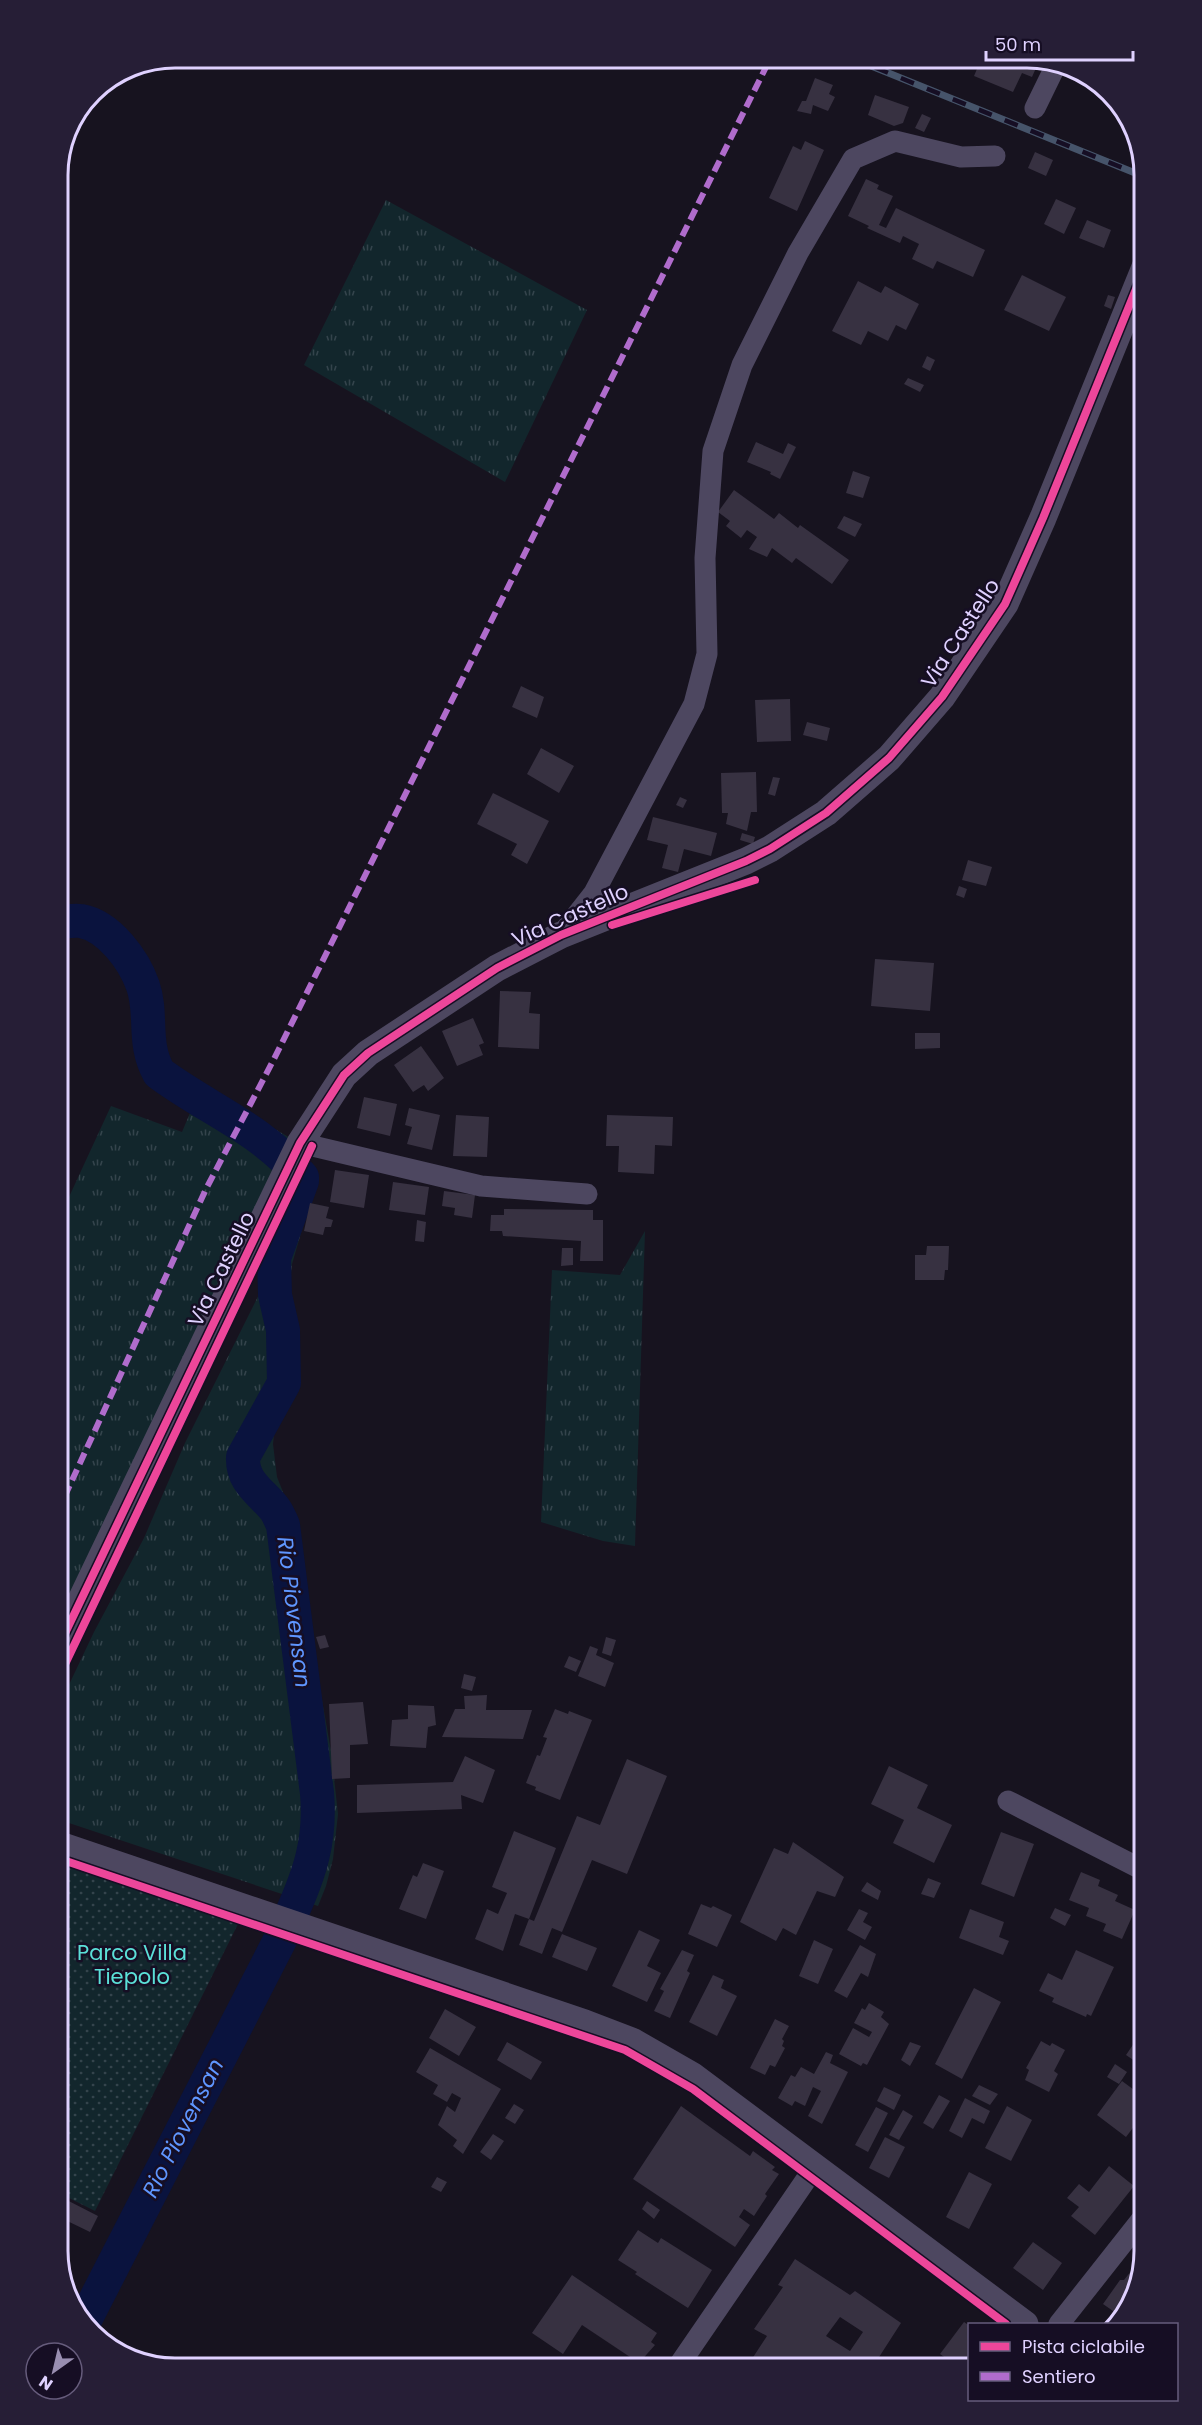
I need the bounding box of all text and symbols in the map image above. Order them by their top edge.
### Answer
scale bar [986,24,1133,62]
text: 50 m [995,32,1041,57]
street label: Via Castello [914,573,1006,693]
street label: Via Castello [507,876,633,954]
street label: Via Castello [181,1206,261,1332]
water label: Rio Piovensan [269,1535,319,1689]
park label: Parco Villa Tiepolo [77,1938,187,1991]
water label: Rio Piovensan [135,2053,231,2203]
legend [968,2323,1178,2401]
text: Pista ciclabile [1022,2334,1145,2359]
north arrow [24,2341,84,2401]
text: Sentiero [1022,2364,1096,2389]
text: N [34,2370,57,2396]

